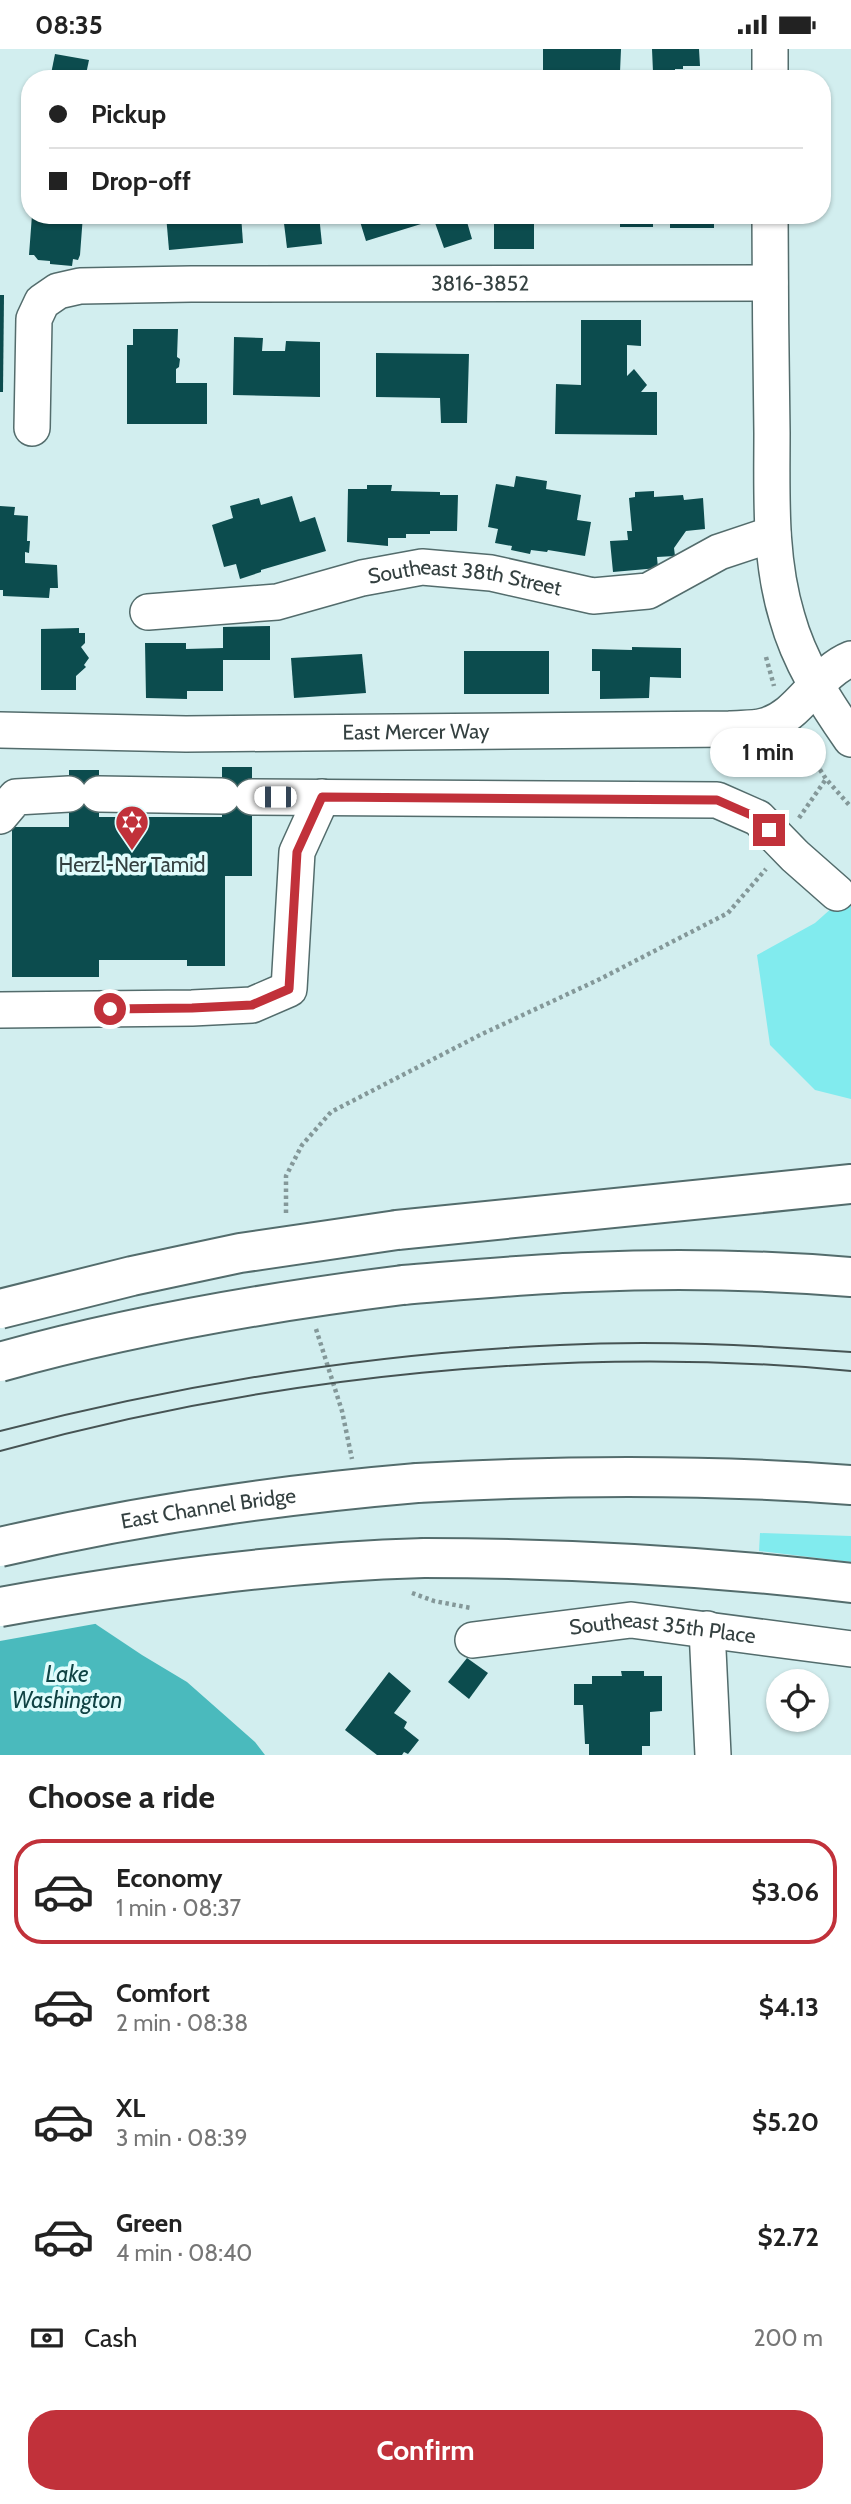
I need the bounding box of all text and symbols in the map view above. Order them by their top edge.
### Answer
text: 08:35 [35,9,103,41]
text: Pickup [91,98,166,130]
text: Drop-off [91,165,191,197]
street label: 3816-3852 [431,270,529,296]
street label: Southeast 38th Street [366,554,564,601]
street label: East Mercer Way [342,718,490,745]
callout: 1 min [711,729,827,777]
text: 1 min [742,738,794,766]
car [255,787,297,808]
synagogue icon: Herzl-Ner Tamid [113,803,151,852]
route end [753,814,785,846]
place label: Herzl-Ner Tamid [59,852,205,877]
route start [94,993,126,1025]
street label: East Channel Bridge [119,1483,298,1534]
street label: Southeast 35th Place [568,1607,757,1648]
water label: Lake Washington [12,1660,122,1714]
map controls [766,1669,829,1732]
button: locate [766,1669,829,1732]
text: Choose a ride [28,1777,215,1816]
icon: car [32,1860,95,1923]
text: Economy [116,1862,222,1894]
text: $3.06 [751,1876,819,1908]
text: 1 min · 08:37 [116,1894,241,1922]
icon: car [32,1975,95,2038]
text: Comfort [116,1977,210,2009]
text: $4.13 [759,1991,819,2023]
text: 2 min · 08:38 [116,2009,248,2037]
icon: car [32,2090,95,2153]
text: XL [116,2092,145,2124]
text: $5.20 [752,2106,819,2138]
text: 3 min · 08:39 [116,2124,248,2152]
icon: car [32,2205,95,2268]
text: Green [116,2207,183,2239]
text: $2.72 [757,2221,819,2253]
text: 4 min · 08:40 [116,2239,252,2267]
icon: cash [28,2319,66,2357]
text: Cash [84,2322,137,2354]
text: 200 m [753,2324,823,2352]
button: Confirm [28,2410,823,2490]

